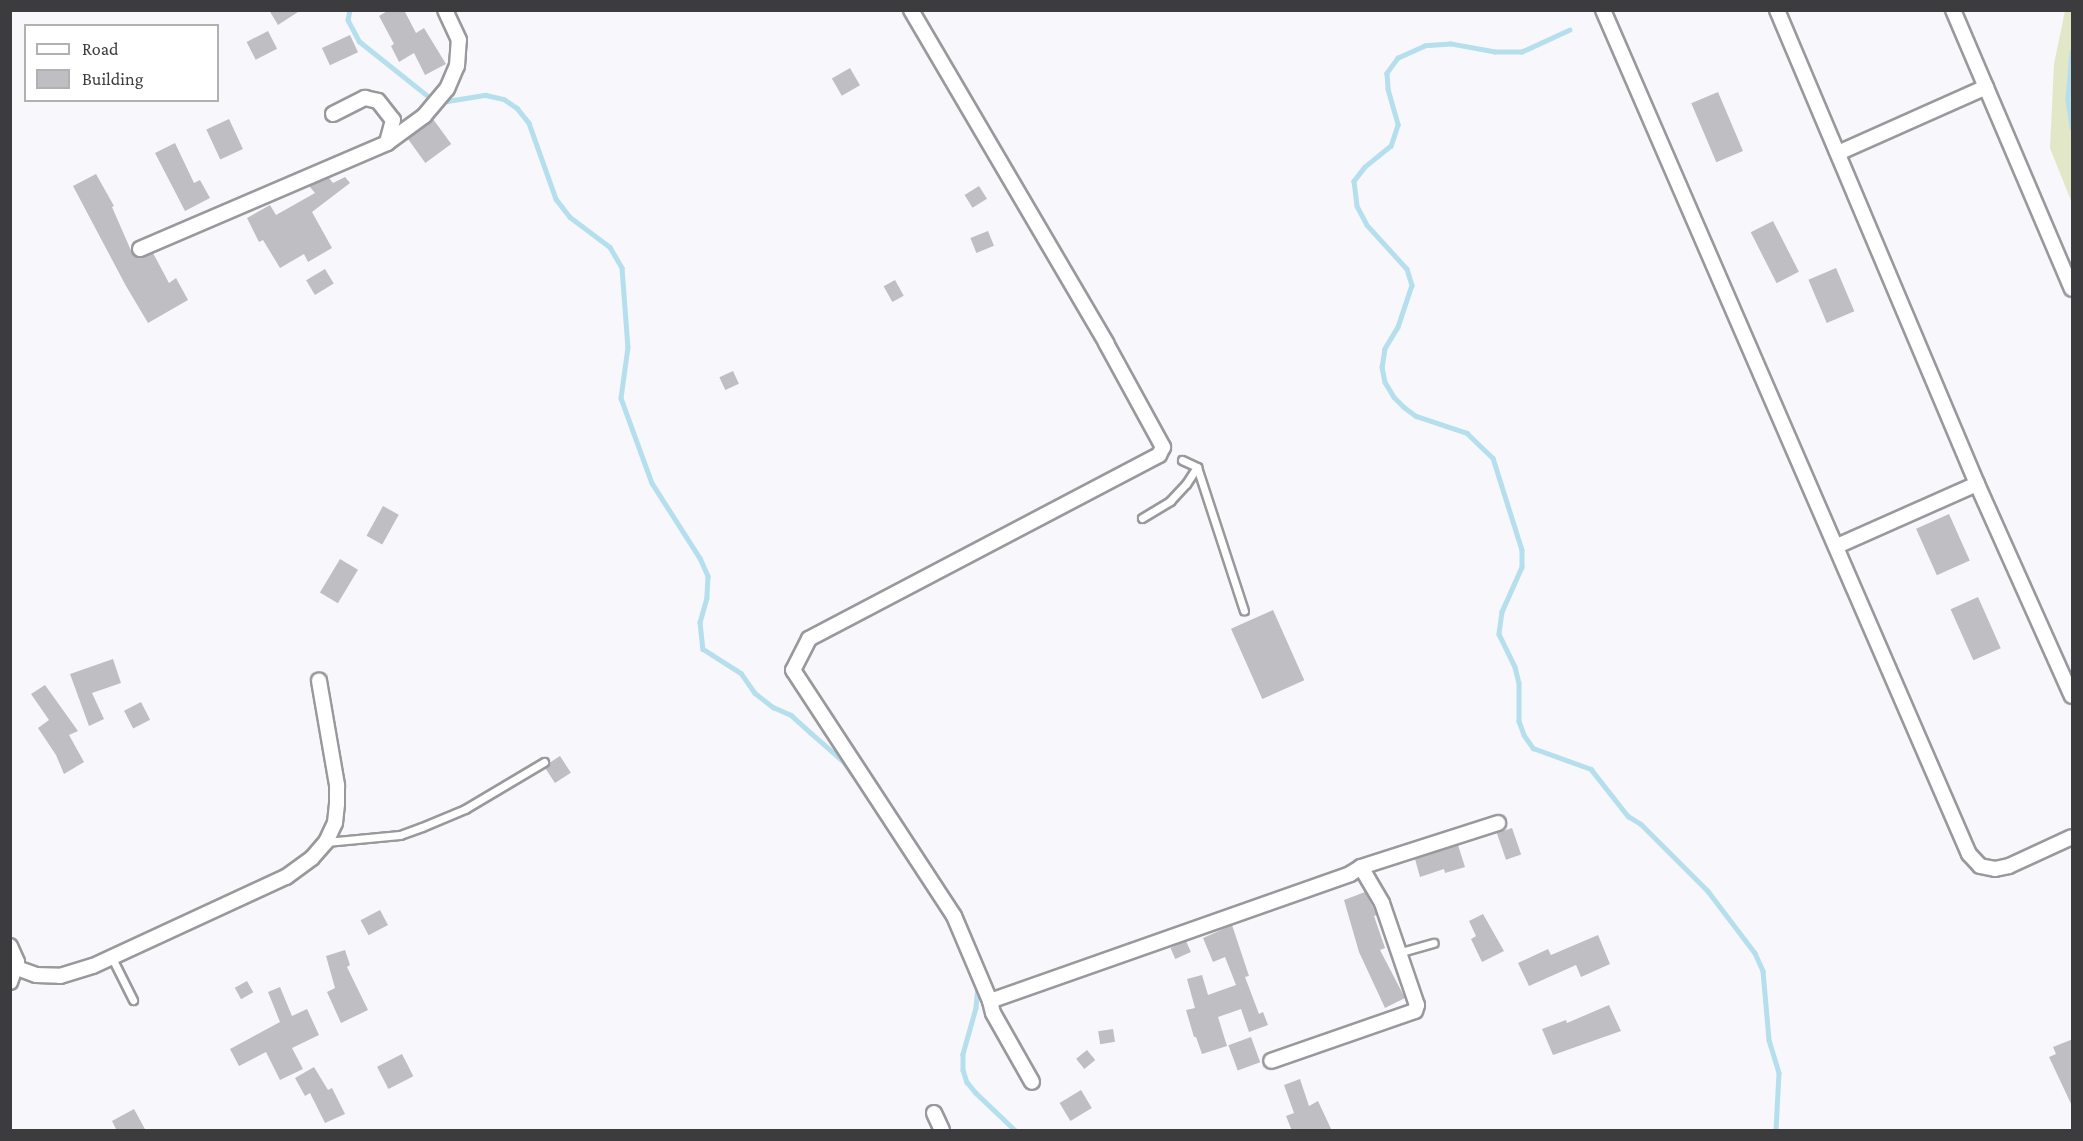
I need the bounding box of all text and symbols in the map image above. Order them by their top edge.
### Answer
legend [24,24,219,102]
text: Road [82,39,119,59]
text: Building [82,69,143,89]

